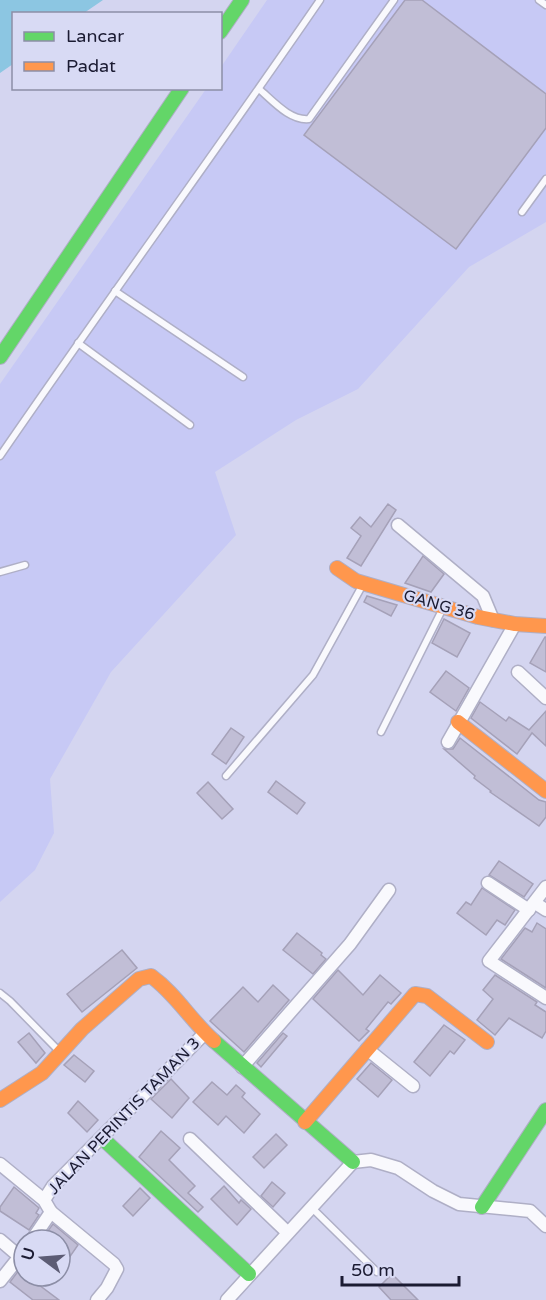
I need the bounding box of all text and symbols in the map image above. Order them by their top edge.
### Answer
legend [12,12,222,90]
text: Lancar [66,25,124,47]
text: Padat [66,55,116,77]
street label: GANG 36 [401,585,477,625]
street label: JALAN PERINTIS TAMAN 3 [44,1033,204,1199]
north arrow [12,1228,72,1288]
text: U [17,1246,40,1263]
scale bar [342,1249,459,1287]
text: 50 m [351,1259,395,1281]

